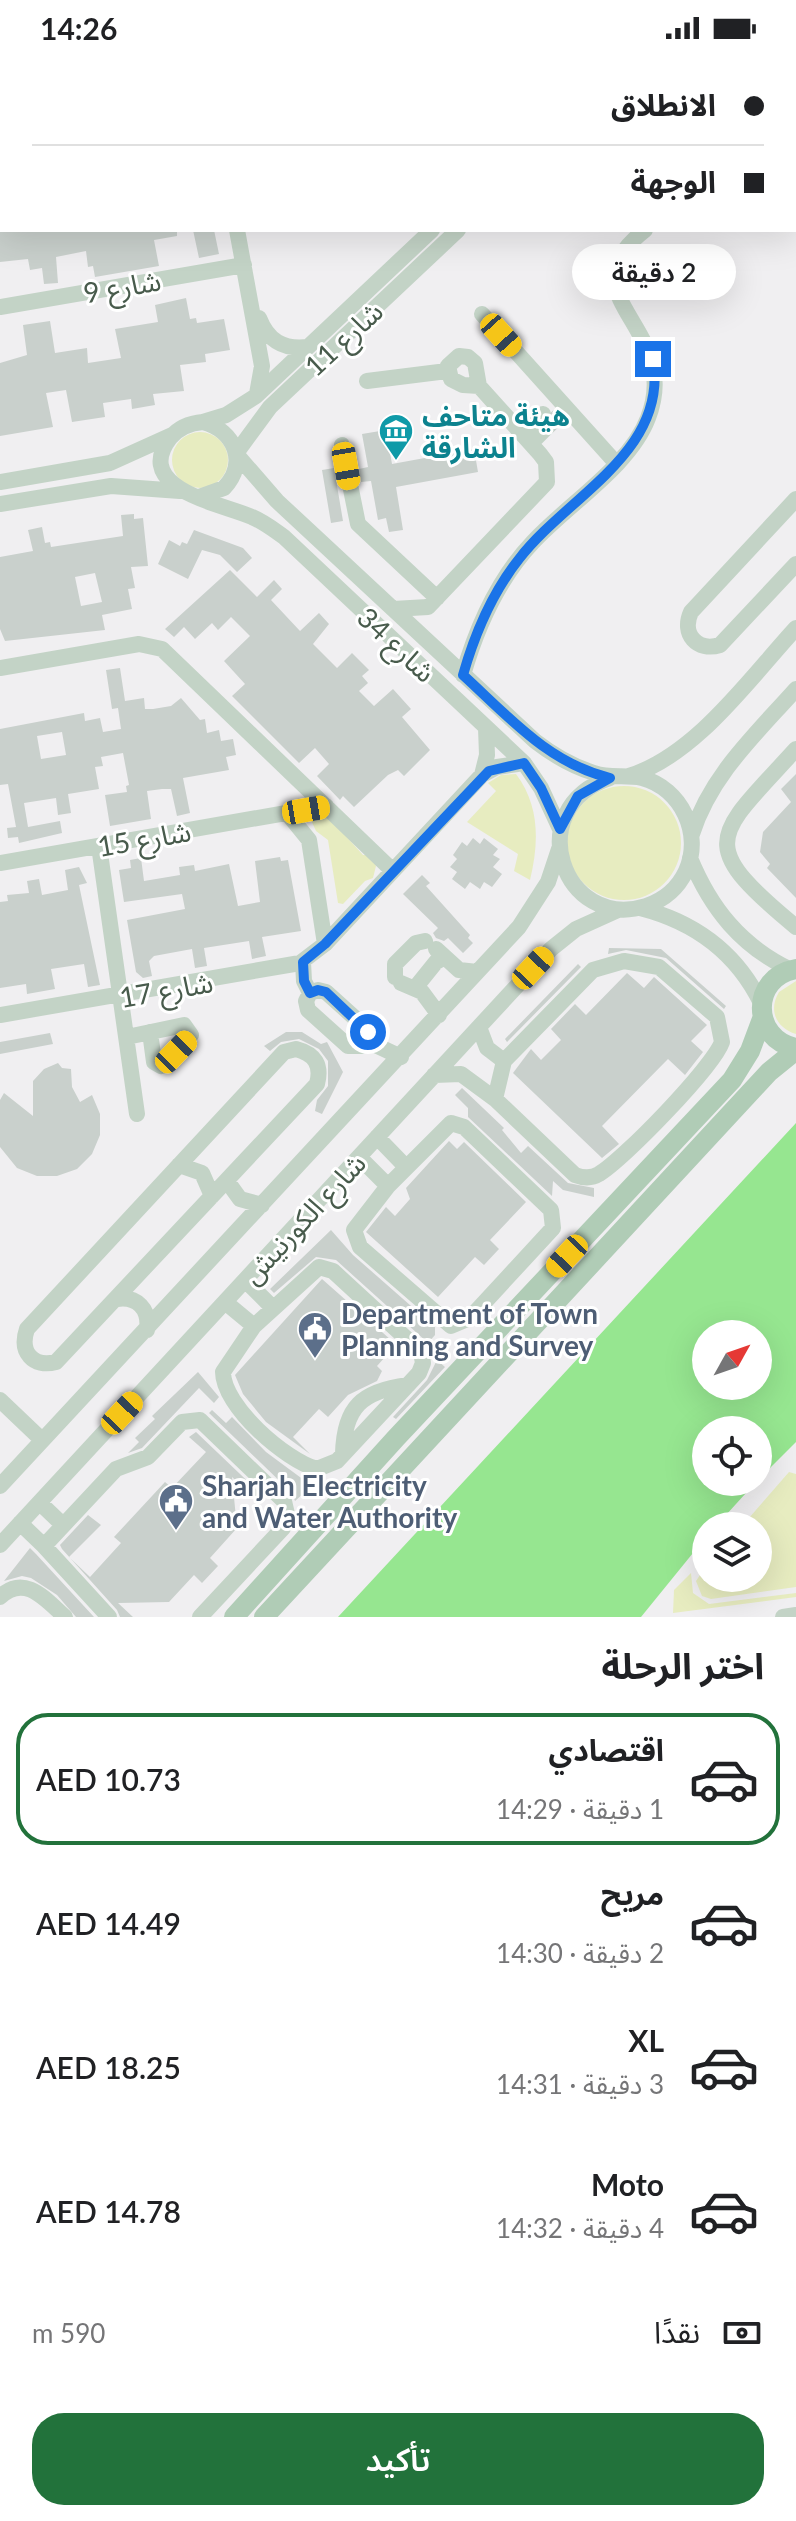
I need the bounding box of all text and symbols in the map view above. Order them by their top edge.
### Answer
text: 14:26 [40,10,117,46]
text: الانطلاق [611,86,716,122]
text: الوجهة [631,163,716,199]
callout: 2 دقيقة [571,243,735,299]
text: 2 دقيقة [612,256,696,288]
street label: شارع 9 [81,262,164,314]
street label: شارع 11 [297,293,392,386]
car [476,309,526,361]
route end [635,341,671,377]
place label: هيئة متاحف الشارقة [422,398,570,465]
museum icon: هيئة متاحف الشارقة [377,412,415,462]
car [330,440,362,492]
street label: شارع 34 [348,599,443,692]
car [280,794,332,826]
street label: شارع 15 [95,813,194,868]
car [508,942,558,994]
street label: شارع 17 [117,964,216,1019]
route start [350,1014,386,1050]
car [151,1026,201,1078]
street label: شارع الكورنيش [234,1146,376,1294]
car [542,1230,592,1282]
place label: Department of Town Planning and Survey [341,1296,598,1362]
public building icon: Department of Town Planning and Survey [296,1310,334,1360]
north arrow [692,1320,772,1400]
map controls [692,1320,772,1592]
car [97,1387,147,1439]
button: locate [692,1416,772,1496]
place label: Sharjah Electricity and Water Authority [202,1468,457,1534]
public building icon: Sharjah Electricity and Water Authority [157,1482,195,1532]
button: layers [692,1512,772,1592]
text: اختر الرحلة [602,1643,764,1687]
text: اقتصادي [549,1731,664,1767]
icon: car [688,1743,760,1815]
text: AED 10.73 [36,1761,181,1797]
text: 1 دقيقة · 14:29 [496,1793,664,1825]
text: مريح [601,1875,664,1911]
icon: car [688,1887,760,1959]
text: AED 14.49 [36,1905,181,1941]
text: 2 دقيقة · 14:30 [496,1937,664,1969]
text: XL [628,2022,664,2058]
icon: car [688,2031,760,2103]
text: AED 18.25 [36,2049,181,2085]
text: 3 دقيقة · 14:31 [496,2068,664,2100]
text: Moto [591,2166,664,2202]
icon: car [688,2175,760,2247]
text: AED 14.78 [36,2193,181,2229]
text: 4 دقيقة · 14:32 [496,2212,664,2244]
icon: cash [720,2311,764,2355]
text: نقدًا [654,2313,700,2349]
text: 590 m [32,2317,105,2349]
button: تأكيد [32,2413,764,2505]

